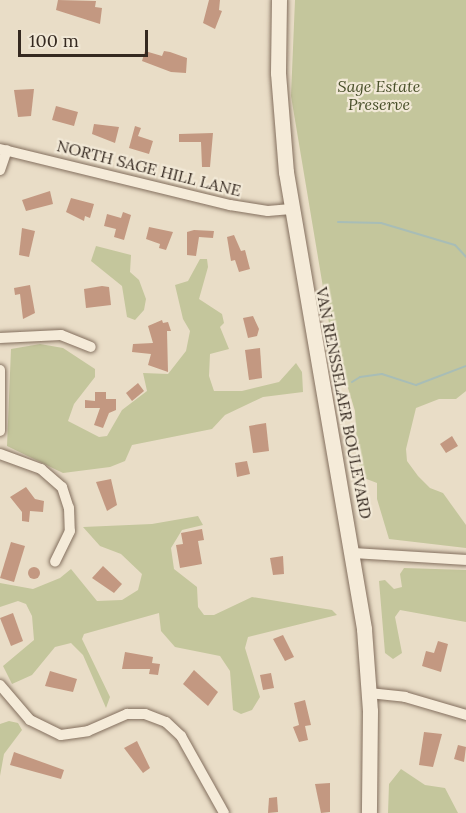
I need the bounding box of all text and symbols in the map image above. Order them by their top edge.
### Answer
scale bar [21,18,152,56]
text: 100 m [29,29,79,52]
park label: Sage Estate Preserve [338,76,420,114]
street label: NORTH SAGE HILL LANE [55,136,243,200]
street label: VAN RENSSELAER BOULEVARD [312,285,376,521]

